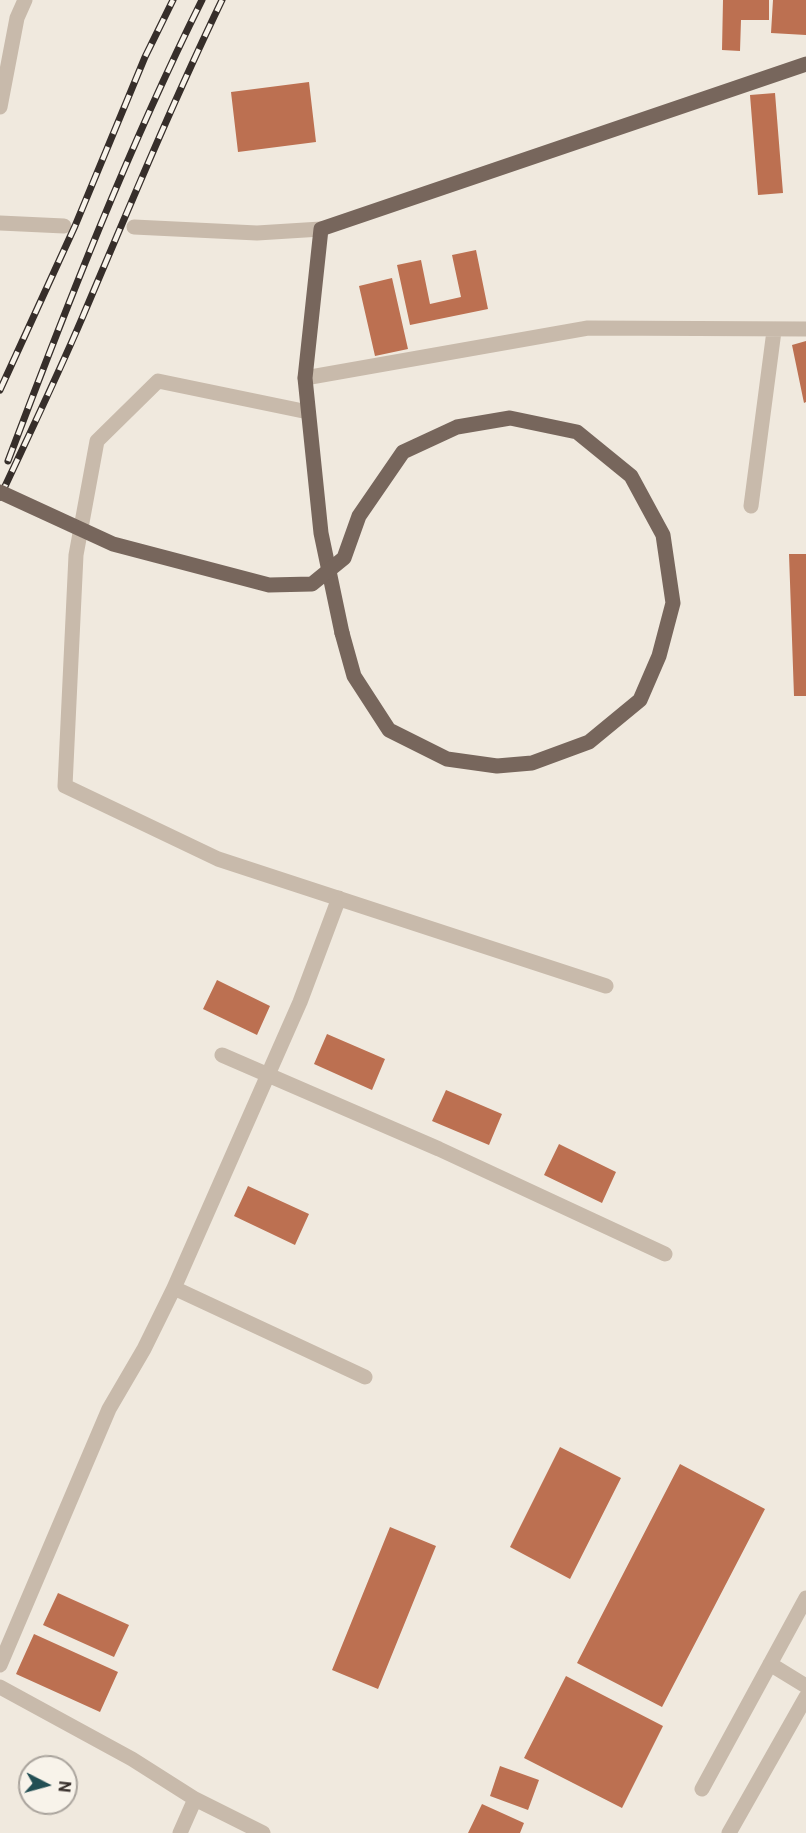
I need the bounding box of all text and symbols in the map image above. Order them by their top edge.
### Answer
north arrow [18,1755,78,1815]
text: N [54,1780,74,1793]

